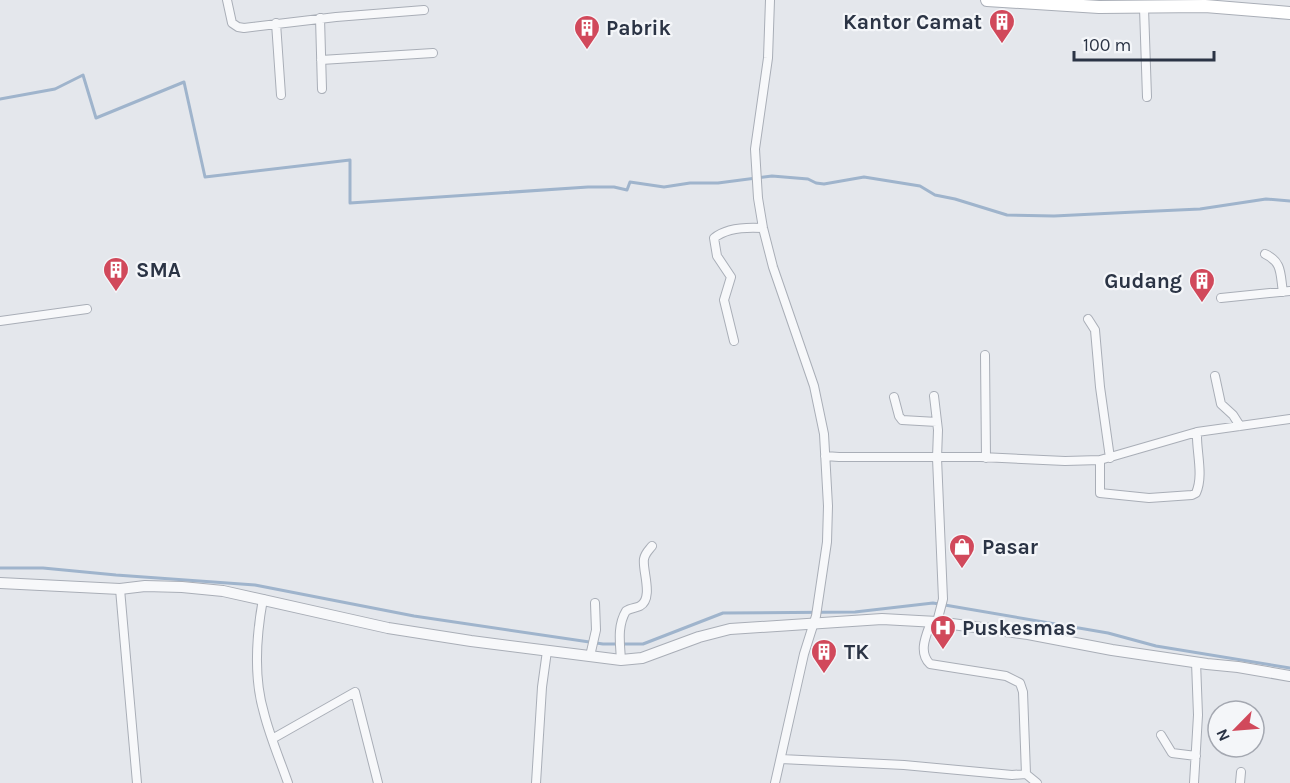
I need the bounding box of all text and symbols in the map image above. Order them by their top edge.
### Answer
building icon: Kantor Camat [987,7,1017,45]
place label: Kantor Camat [843,10,982,34]
building icon: Pabrik [572,13,602,51]
place label: Pabrik [606,16,671,40]
scale bar [1074,24,1214,62]
text: 100 m [1083,34,1131,56]
building icon: SMA [101,255,131,293]
place label: SMA [136,258,181,282]
building icon: Gudang [1187,266,1217,304]
place label: Gudang [1104,269,1182,293]
shop icon: Pasar [947,532,977,570]
place label: Pasar [982,535,1039,559]
hospital icon: Puskesmas [928,613,958,651]
place label: Puskesmas [962,616,1076,640]
building icon: TK [809,637,839,675]
place label: TK [844,640,869,664]
north arrow [1206,699,1266,759]
text: N [1212,726,1234,744]

